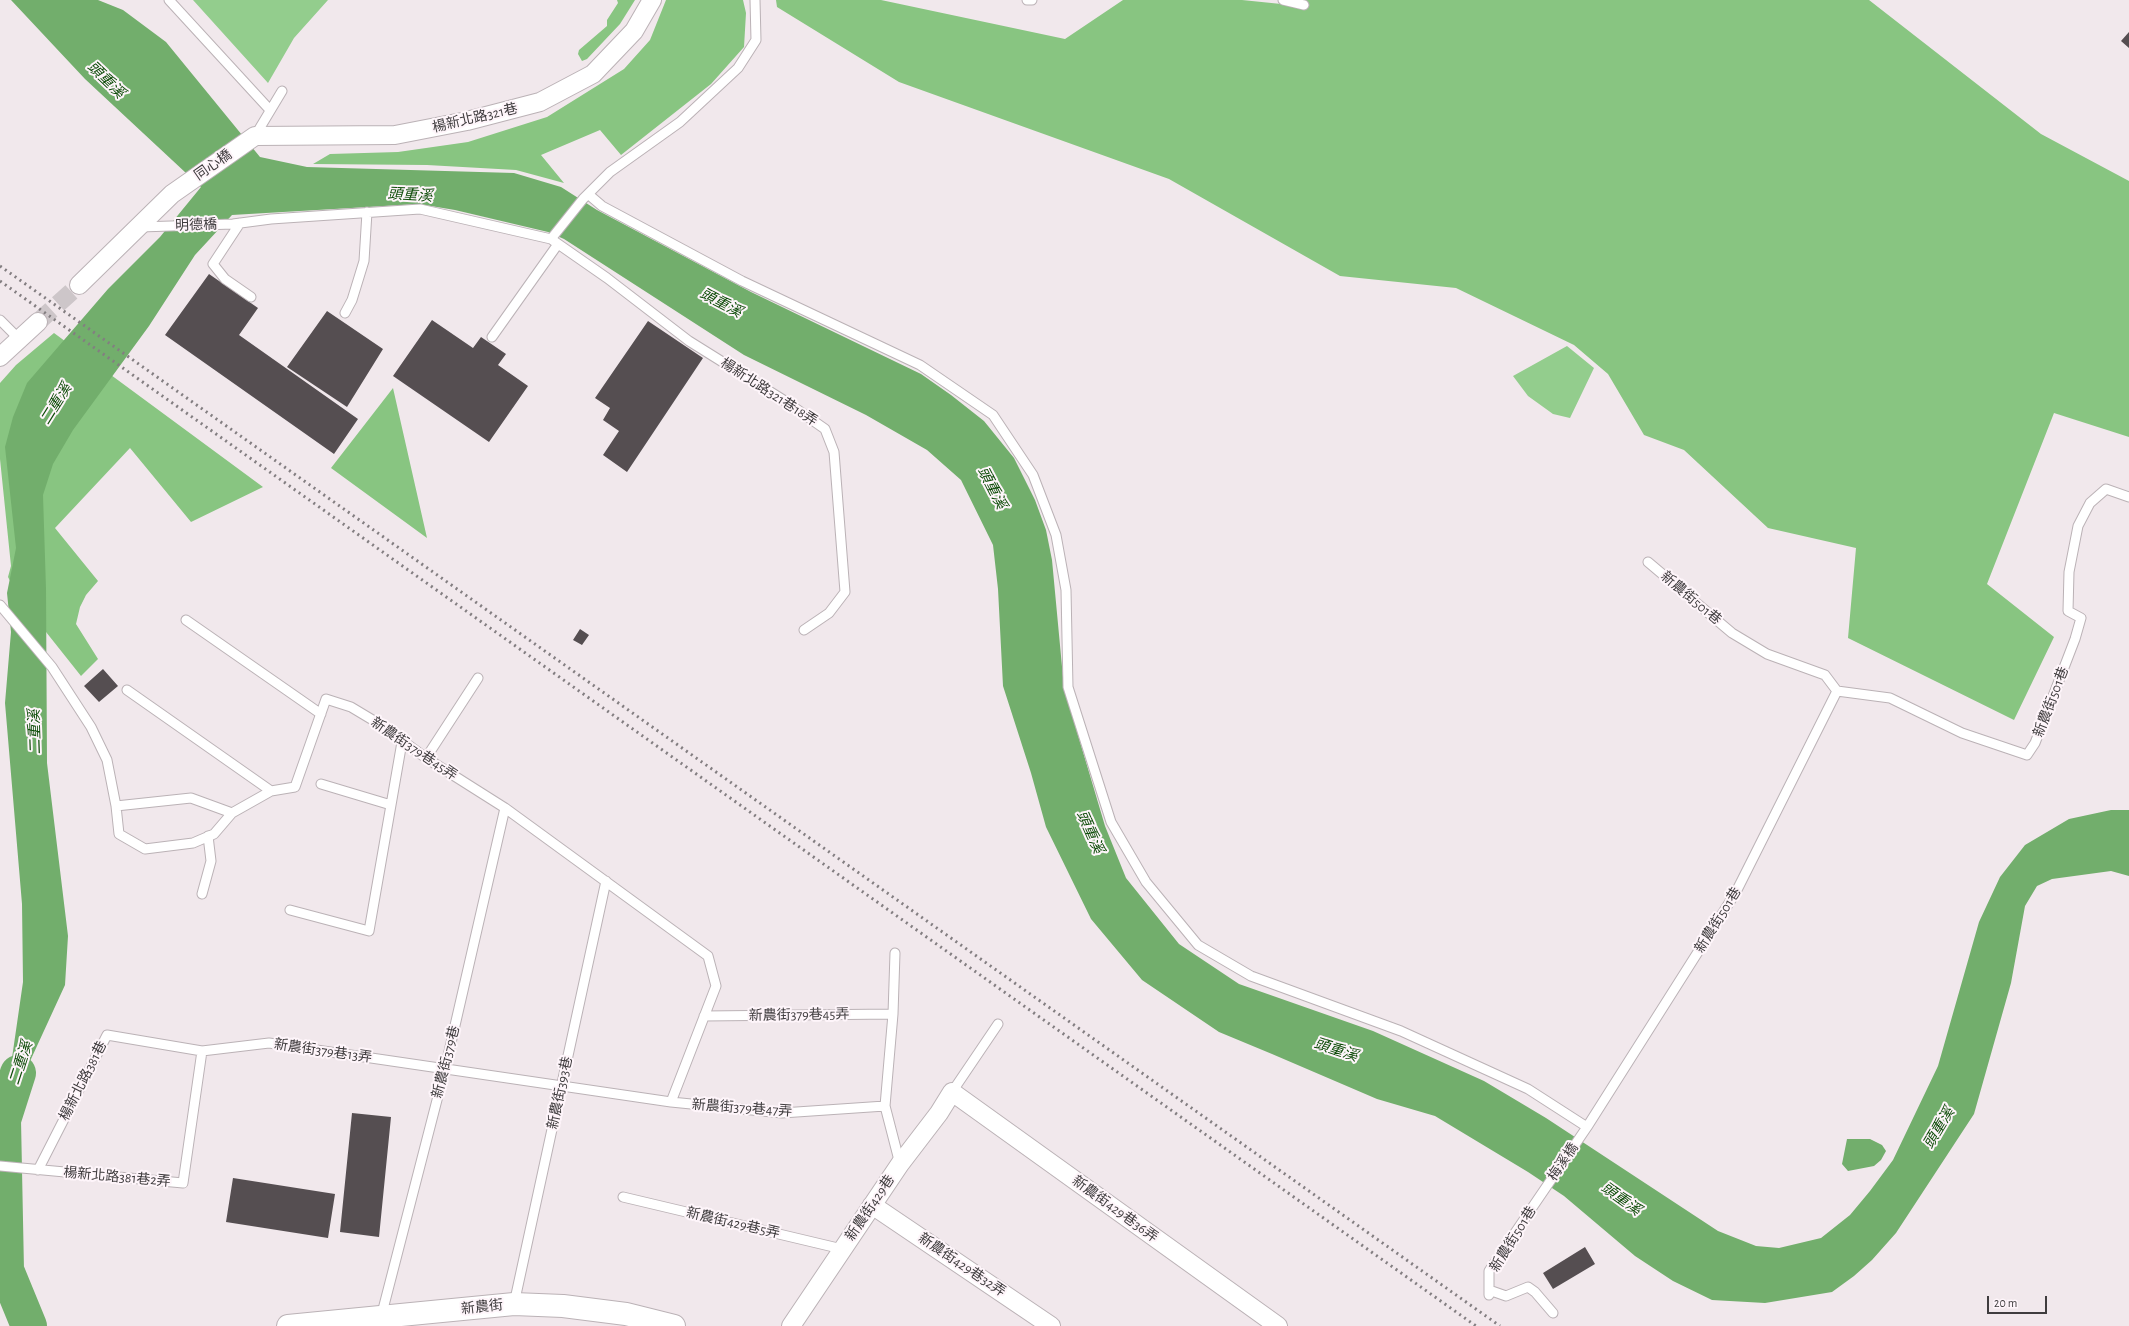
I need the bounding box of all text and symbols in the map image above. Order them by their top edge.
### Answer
water label: 頭重溪 [84,58,128,102]
street label: 楊新北路321巷 [431,100,519,136]
street label: 同心橋 [191,146,235,184]
water label: 頭重溪 [387,185,433,205]
street label: 明德橋 [175,216,217,234]
water label: 頭重溪 [697,284,745,322]
street label: 楊新北路321巷18弄 [717,354,821,430]
water label: 二重溪 [36,380,76,428]
water label: 頭重溪 [974,464,1010,512]
street label: 新農街501巷 [1657,568,1725,628]
street label: 新農街501巷 [2030,664,2072,740]
water label: 二重溪 [25,709,45,755]
street label: 新農街379巷45弄 [368,714,460,784]
water label: 頭重溪 [1073,808,1107,856]
street label: 新農街501巷 [1691,884,1745,956]
street label: 新農街379巷45弄 [748,1006,850,1024]
street label: 新農街379巷 [429,1024,463,1100]
water label: 頭重溪 [1312,1034,1360,1066]
street label: 新農街379巷13弄 [273,1036,373,1066]
street label: 楊新北路381巷 [56,1038,110,1124]
water label: 二重溪 [5,1039,37,1087]
street label: 新農街393巷 [544,1055,576,1131]
street label: 新農街379巷47弄 [691,1096,793,1120]
water label: 頭重溪 [1920,1104,1958,1152]
street label: 梅溪橋 [1544,1140,1582,1184]
street label: 楊新北路381巷2弄 [63,1164,171,1190]
street label: 新農街429巷 [842,1172,898,1244]
street label: 新農街429巷36弄 [1069,1172,1161,1246]
water label: 頭重溪 [1598,1178,1644,1220]
street label: 新農街501巷 [1486,1203,1540,1275]
street label: 新農街429巷5弄 [685,1204,781,1242]
street label: 新農街429巷32弄 [915,1230,1009,1300]
scale bar [1989,1288,2049,1314]
street label: 新農街 [460,1296,504,1318]
text: 20 m [1994,1297,2017,1309]

